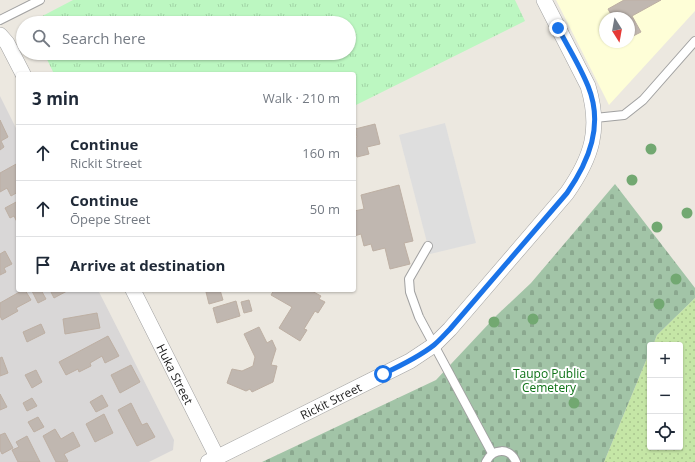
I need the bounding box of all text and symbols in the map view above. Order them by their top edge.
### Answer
north arrow [599,12,635,48]
search box [16,16,356,60]
route end [549,19,567,37]
icon: search [30,27,52,49]
text: Search here [62,28,146,48]
text: 3 min [32,87,79,110]
text: Walk · 210 m [263,89,340,107]
text: Continue [70,134,138,154]
icon: ahead [32,142,54,164]
text: 160 m [302,144,340,162]
text: Rickit Street [70,154,142,172]
text: Continue [70,190,138,210]
icon: ahead [32,198,54,220]
text: 50 m [310,200,340,218]
text: Ōpepe Street [70,210,150,228]
icon: arrive [32,254,54,276]
text: Arrive at destination [70,255,225,275]
street label: Huka Street [153,341,198,407]
map controls [647,342,683,450]
button: + [647,342,683,378]
route start [374,365,392,383]
park label: Taupo Public Cemetery [513,365,585,396]
street label: Rickit Street [297,378,364,423]
button: − [647,378,683,414]
button: locate [647,414,683,450]

